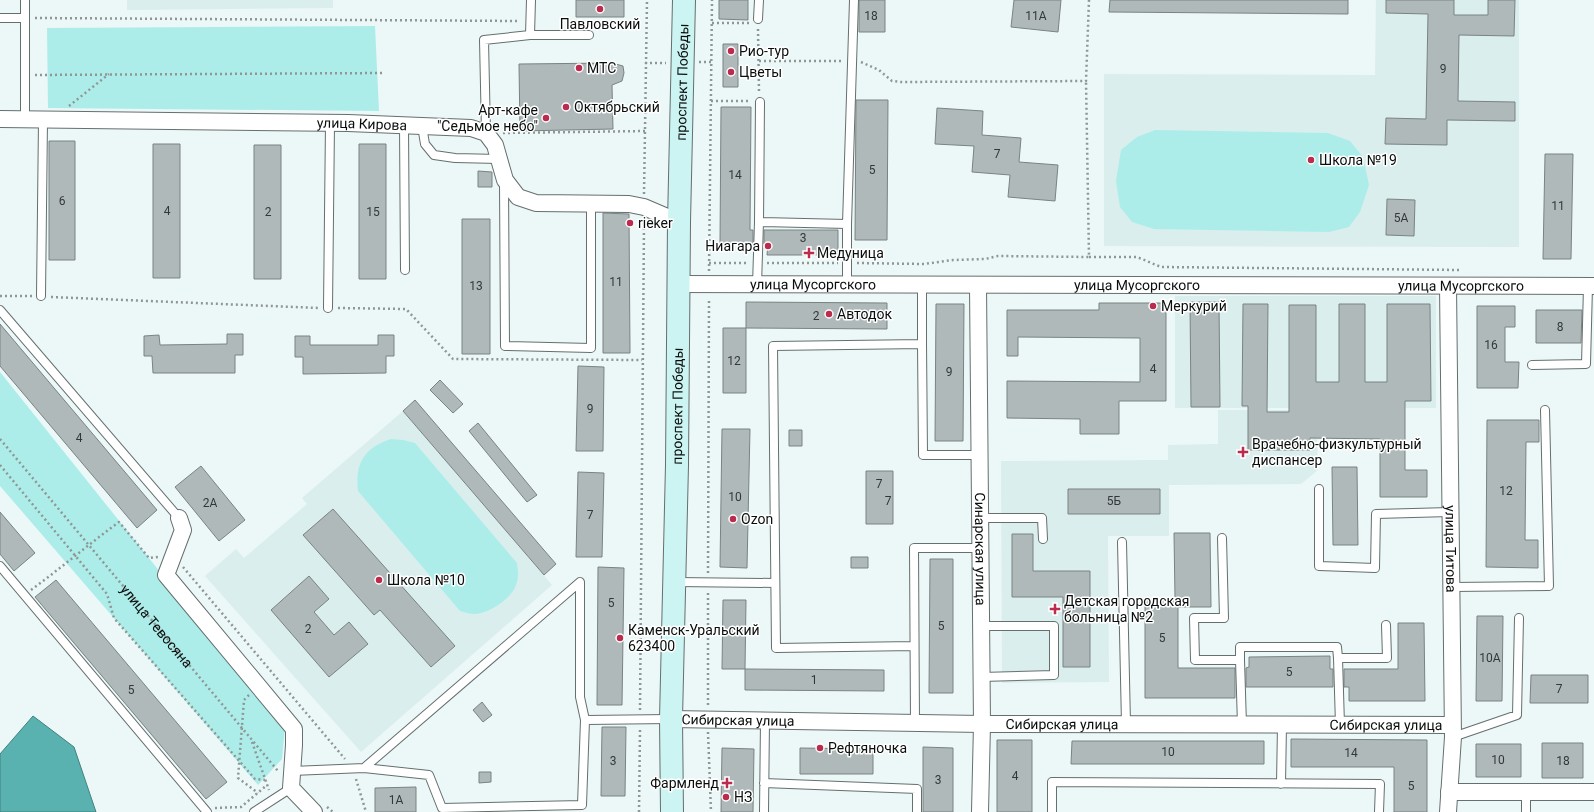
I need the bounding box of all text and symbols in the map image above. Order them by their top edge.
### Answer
marker: Павловский [595,4,605,14]
house number: 18 [864,9,878,23]
house number: 11А [1025,9,1047,23]
place label: Павловский [560,16,640,32]
street label: проспект Победы [673,23,691,141]
place label: Рио-тур [739,43,789,59]
marker: Рио-тур [726,46,736,56]
place label: МТС [587,60,616,76]
house number: 9 [1440,62,1446,76]
marker: МТС [574,63,584,73]
place label: Цветы [739,64,782,80]
marker: Цветы [726,67,736,77]
place label: Октябрьский [574,99,660,115]
place label: Арт-кафе "Седьмое небо" [437,102,538,134]
marker: Октябрьский [561,102,571,112]
marker: Арт-кафе "Седьмое небо" [541,113,551,123]
street label: улица Кирова [317,115,407,133]
house number: 7 [994,147,1001,161]
place label: Школа №19 [1319,152,1397,168]
marker: Школа №19 [1306,155,1316,165]
house number: 5 [869,163,876,177]
house number: 14 [728,168,742,182]
house number: 6 [59,194,66,208]
house number: 11 [1551,199,1565,213]
house number: 4 [164,204,171,218]
house number: 2 [265,205,272,219]
house number: 15 [366,205,380,219]
house number: 5А [1394,211,1408,225]
place label: rieker [638,215,673,231]
marker: rieker [625,218,635,228]
house number: 3 [800,231,806,245]
place label: Ниагара [705,238,760,254]
marker: Ниагара [763,241,773,251]
place label: Медуница [817,245,884,261]
marker: Медуница [804,248,814,258]
house number: 11 [609,275,623,289]
street label: улица Мусоргского [750,276,876,292]
street label: улица Мусоргского [1074,277,1200,293]
street label: улица Мусоргского [1398,278,1524,294]
house number: 13 [469,279,483,293]
place label: Меркурий [1161,298,1227,314]
marker: Меркурий [1148,301,1158,311]
place label: Автодок [837,306,892,322]
house number: 2 [813,309,820,323]
marker: Автодок [824,309,834,319]
house number: 8 [1557,320,1564,334]
house number: 16 [1484,338,1498,352]
street label: проспект Победы [669,347,686,465]
house number: 12 [727,354,741,368]
house number: 4 [1150,362,1157,376]
house number: 9 [946,365,952,379]
house number: 9 [587,402,593,416]
house number: 4 [76,431,83,445]
place label: Врачебно-физкультурный диспансер [1252,436,1422,468]
marker: Врачебно-физкультурный диспансер [1237,446,1249,458]
house number: 7 [876,477,883,491]
house number: 12 [1499,484,1513,498]
house number: 10 [728,490,742,504]
street label: Синарская улица [972,492,989,606]
house number: 7 [885,494,892,508]
house number: 5Б [1107,494,1122,508]
house number: 2А [203,496,217,510]
street label: улица Титова [1442,505,1459,593]
house number: 7 [587,508,594,522]
place label: Ozon [741,511,773,527]
marker: Ozon [728,514,738,524]
place label: Школа №10 [387,572,465,588]
marker: Школа №10 [374,575,384,585]
street label: улица Тевосяна [117,581,196,671]
place label: Детская городская больница №2 [1064,593,1189,625]
house number: 5 [608,596,615,610]
marker: Детская городская больница №2 [1049,603,1061,615]
house number: 5 [938,619,945,633]
house number: 2 [305,622,312,636]
place label: Каменск-Уральский 623400 [628,622,760,654]
house number: 5 [1159,631,1166,645]
marker: Каменск-Уральский 623400 [615,633,625,643]
house number: 10А [1479,651,1501,665]
house number: 5 [1286,665,1293,679]
house number: 1 [811,673,817,687]
house number: 7 [1556,682,1563,696]
house number: 5 [128,683,135,697]
street label: Сибирская улица [681,711,795,729]
street label: Сибирская улица [1005,716,1118,732]
street label: Сибирская улица [1329,717,1442,733]
place label: Рефтяночка [828,740,907,756]
marker: Рефтяночка [815,743,825,753]
house number: 10 [1161,745,1175,759]
house number: 14 [1344,746,1358,760]
house number: 10 [1491,753,1505,767]
house number: 3 [610,754,616,768]
house number: 18 [1556,754,1570,768]
house number: 4 [1012,769,1019,783]
house number: 3 [935,773,941,787]
place label: Фармленд [650,775,720,791]
marker: Фармленд [722,778,732,788]
house number: 5 [1408,779,1415,793]
place label: НЗ [734,789,752,805]
marker: НЗ [721,792,731,802]
house number: 1А [389,793,403,807]

